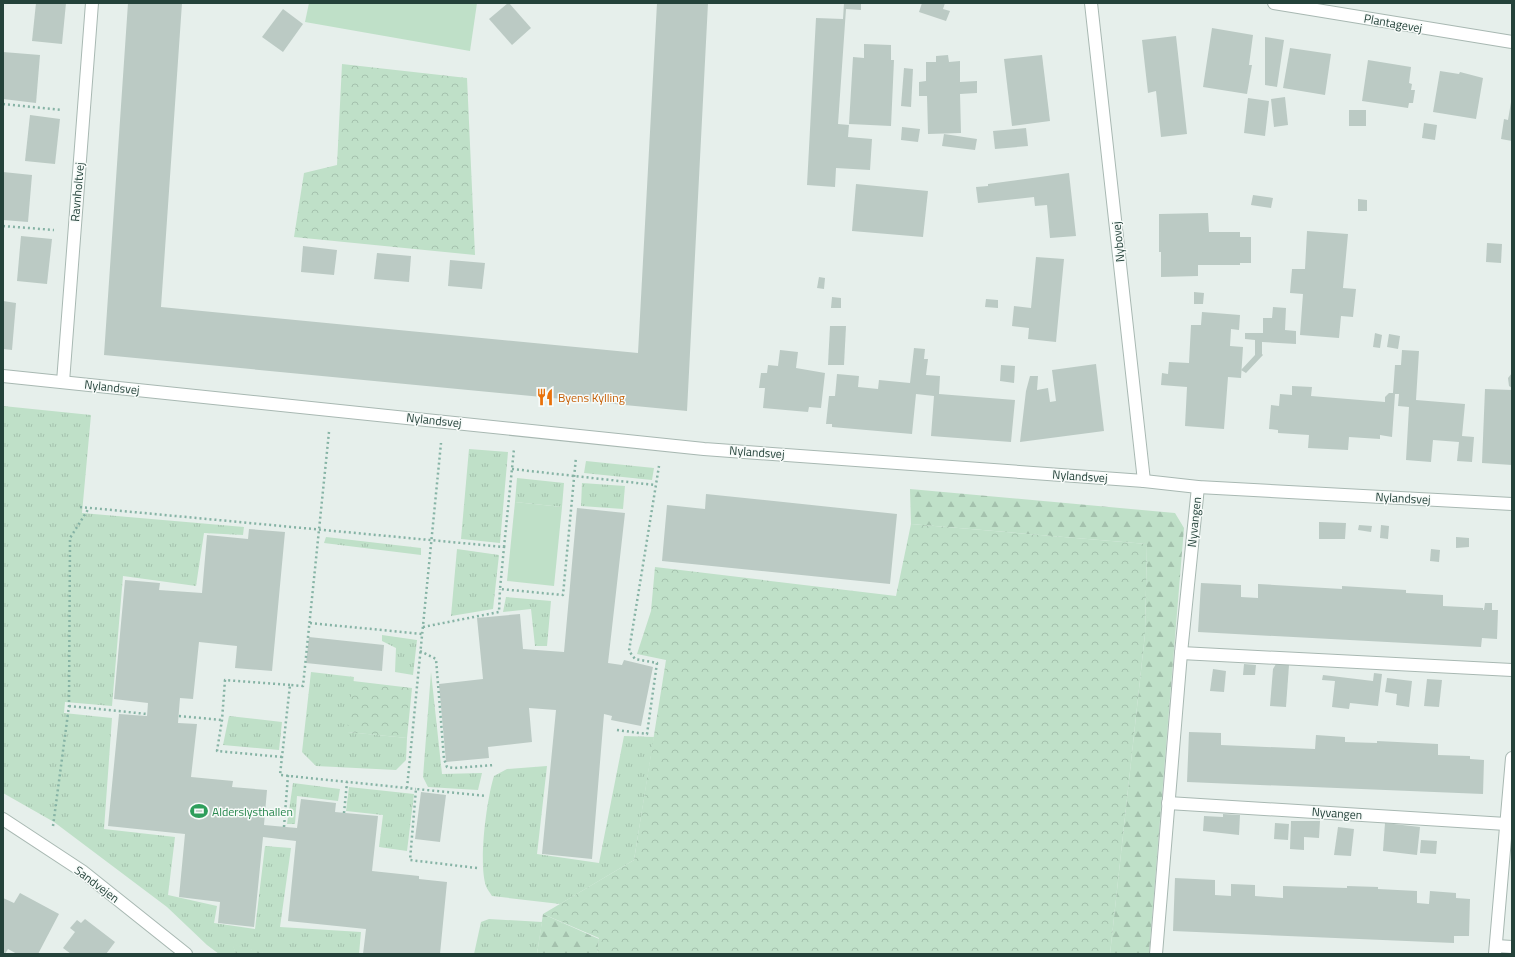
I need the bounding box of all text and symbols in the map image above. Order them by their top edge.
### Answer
street label: Plantagevej [1362,9,1424,37]
street label: Ravnholtvej [65,161,89,223]
street label: Nybovej [1106,221,1130,263]
street label: Nylandsvej [83,375,141,399]
restaurant icon: Byens Kylling [535,387,555,407]
place label: Byens Kylling [558,388,625,407]
street label: Nylandsvej [405,408,463,432]
street label: Nylandsvej [729,441,785,463]
street label: Nylandsvej [1052,465,1108,487]
street label: Nylandsvej [1375,487,1431,509]
street label: Nyvangen [1182,496,1206,548]
sports icon: Alderslysthallen [189,801,209,821]
place label: Alderslysthallen [212,802,293,821]
street label: Nyvangen [1311,802,1363,824]
street label: Sandvejen [70,861,124,907]

